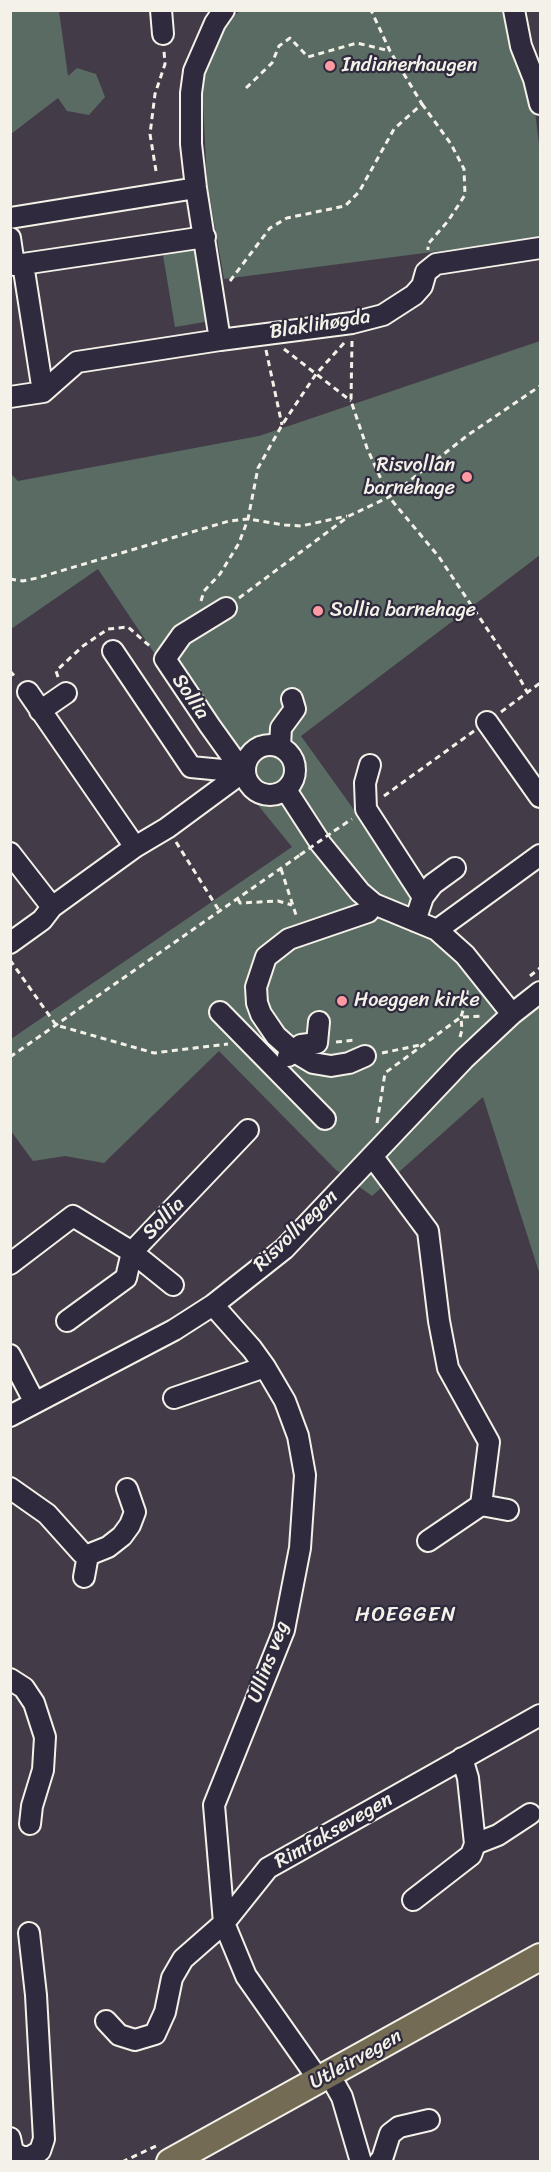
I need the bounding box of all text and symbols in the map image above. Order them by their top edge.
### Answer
place label: Indianerhaugen [342,54,477,78]
marker: Indianerhaugen [323,59,337,73]
street label: Blaklihøgda [268,305,372,345]
place label: Risvollan barnehage [364,454,455,501]
marker: Risvollan barnehage [460,470,474,484]
place label: Sollia barnehage [330,599,476,623]
marker: Sollia barnehage [311,604,325,618]
street label: Sollia [166,670,214,724]
place label: Hoeggen kirke [354,989,480,1013]
marker: Hoeggen kirke [335,994,349,1008]
street label: Risvollvegen [249,1185,343,1277]
street label: Sollia [138,1193,190,1245]
district label: HOEGGEN [354,1603,458,1629]
street label: Ullins veg [243,1618,295,1706]
street label: Rimfaksevegen [271,1788,397,1874]
street label: Utleirvegen [306,2025,406,2095]

